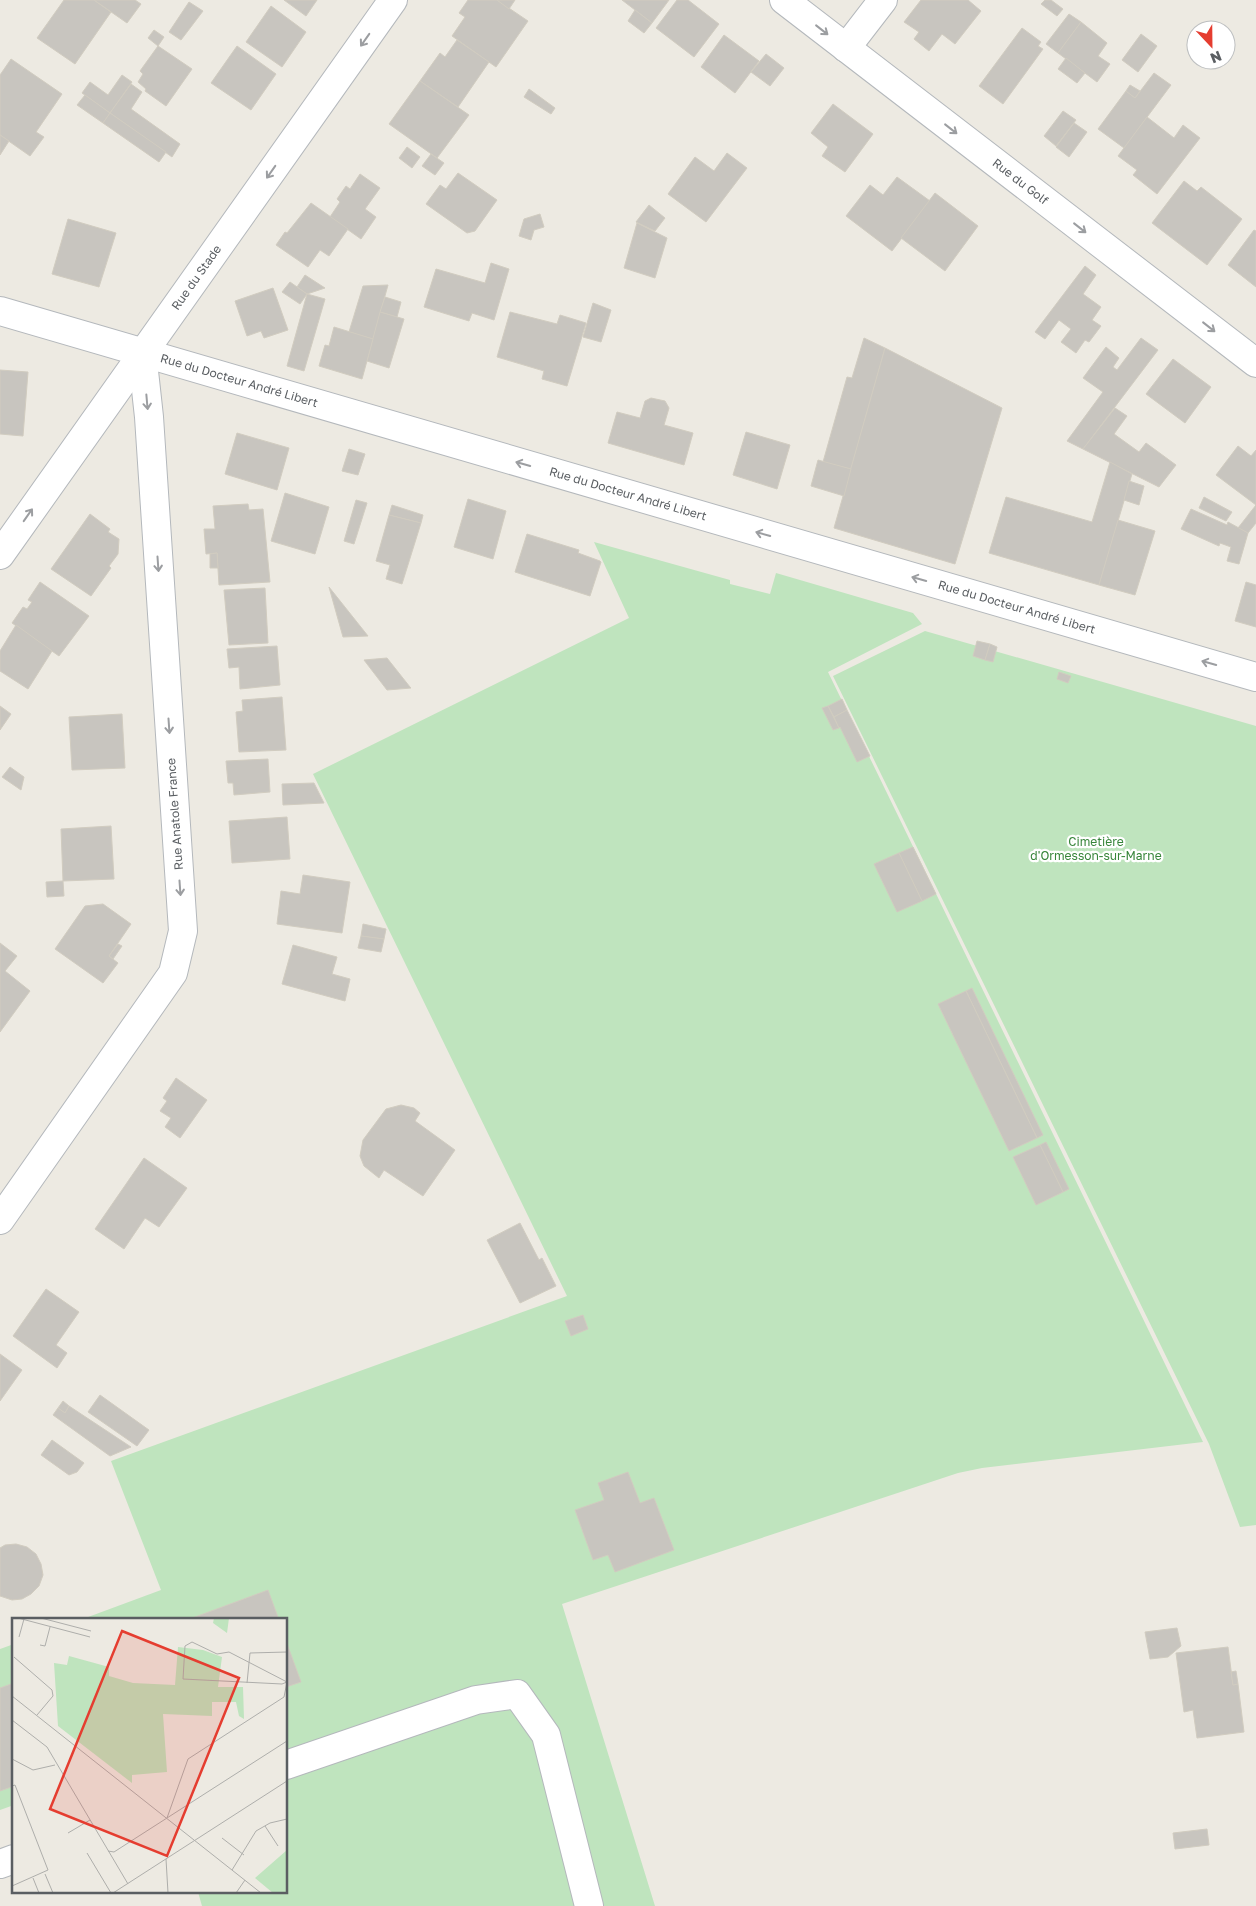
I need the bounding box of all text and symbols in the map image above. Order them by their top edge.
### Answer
north arrow [1186,20,1236,70]
one-way arrow [815,24,828,35]
one-way arrow [359,33,370,46]
text: N [1208,48,1224,67]
one-way arrow [944,123,957,134]
street label: Rue du Golf [990,155,1052,208]
one-way arrow [265,165,276,178]
one-way arrow [1073,222,1086,233]
street label: Rue du Stade [168,242,224,313]
one-way arrow [1202,321,1215,332]
street label: Rue du Docteur André Libert [159,350,320,410]
one-way arrow [142,393,152,409]
one-way arrow [515,459,531,468]
street label: Rue du Docteur André Libert [548,463,709,524]
one-way arrow [23,508,33,522]
one-way arrow [755,528,771,538]
one-way arrow [154,555,163,571]
one-way arrow [911,573,927,583]
street label: Rue du Docteur André Libert [936,577,1098,637]
one-way arrow [1202,658,1218,668]
one-way arrow [164,718,174,734]
street label: Rue Anatole France [163,757,186,871]
park label: Cimetière d'Ormesson-sur-Marne [1030,834,1162,863]
one-way arrow [175,880,184,896]
inset map [12,1618,288,1894]

